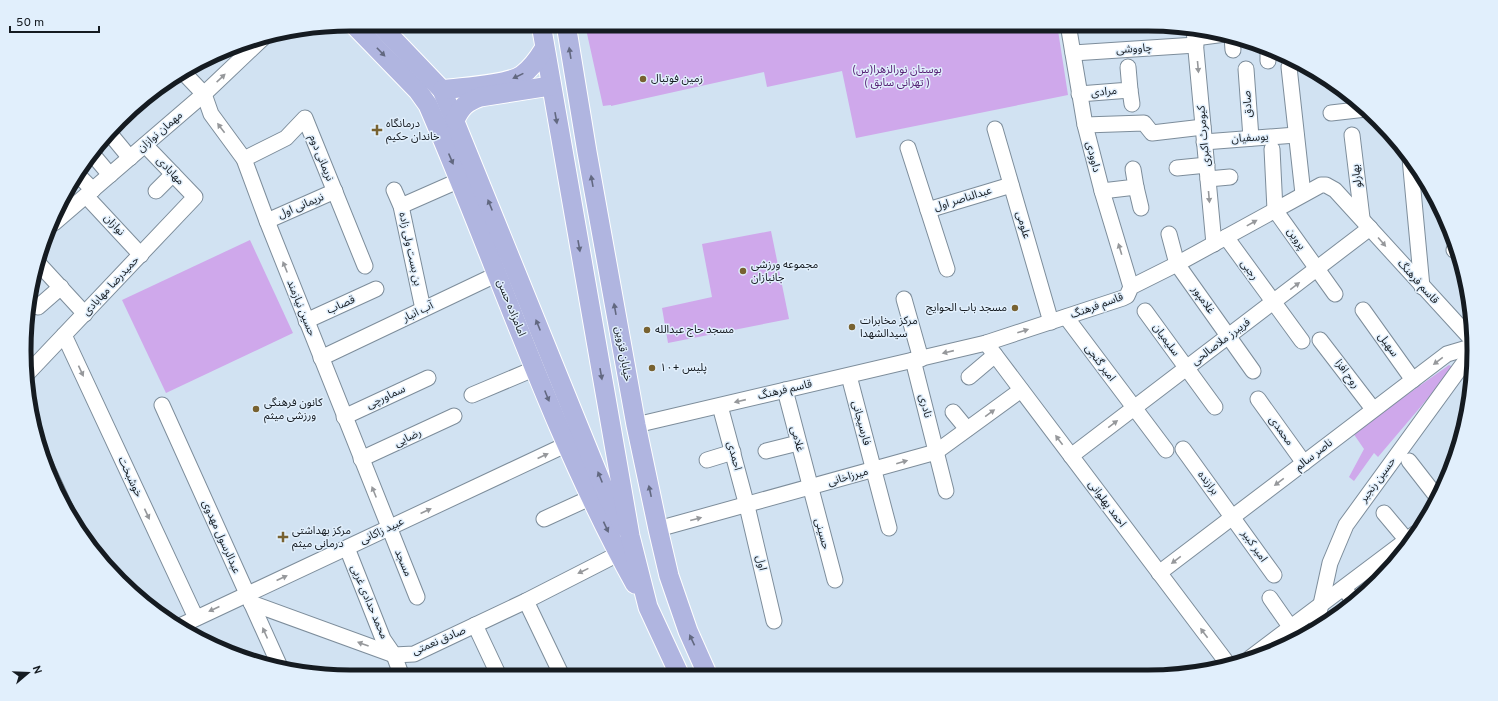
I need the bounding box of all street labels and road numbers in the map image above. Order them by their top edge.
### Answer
street label: چاووشی [1115,41,1153,57]
street label: مرادی [1090,84,1118,100]
street label: صادق [1240,90,1256,118]
street label: کیومرث اکبری [1194,104,1214,167]
street label: مهمان نوازان [134,108,186,156]
street label: یوسفیان [1231,130,1269,146]
street label: نریمانی دوم [305,133,337,183]
street label: داوودی [1082,140,1104,174]
street label: مهابادی [153,154,187,188]
street label: بهارلو [1349,163,1365,189]
street label: عبدالناصر اول [932,183,994,214]
street label: نریمانی اول [276,190,326,222]
street label: علومی [1012,210,1034,241]
street label: نوازان [100,211,128,239]
street label: بن بست ولی زاده [395,211,425,287]
street label: پروین [1283,225,1309,253]
street label: حمیدرضا مهابادی [80,253,143,319]
street label: رجبی [1237,257,1261,283]
street label: قاسم فرهنگ [1394,257,1442,308]
street label: امامزاده حسن [493,277,529,339]
street label: حسین نیازمند [283,278,319,339]
street label: غلامپور [1188,282,1218,317]
street label: قاسم فرهنگ [1069,290,1126,323]
street label: قصاب [325,293,357,317]
street label: آب انبار [399,298,436,326]
street label: فریبرز ملاصالحی [1189,315,1253,369]
street label: سلیمیان [1149,321,1183,359]
street label: خیابان قزوین [611,325,635,383]
street label: سهیل [1375,330,1402,360]
street label: امیر گنجی [1082,342,1118,384]
street label: روح افزا [1332,357,1362,391]
street label: قاسم فرهنگ [757,377,814,404]
street label: سماورچی [364,382,408,412]
street label: نادری [915,393,935,419]
street label: فارسیجانی [848,399,874,447]
street label: محمدی [1266,413,1297,449]
street label: غلامی [787,425,807,454]
street label: رضایی [392,426,424,450]
street label: ناصر سالم [1292,436,1336,475]
street label: احمدی [723,440,745,472]
street label: حسین رنجبر [1356,454,1399,506]
street label: خوشبخت [115,455,146,500]
street label: میرزاخانی [826,465,870,489]
street label: برازنده [1194,468,1222,498]
street label: احمد پهلوانی [1085,478,1129,530]
street label: عبدالرسول مهدوی [198,498,244,576]
street label: عبید زاکانی [358,515,407,547]
street label: حسینی [811,517,833,552]
street label: امیر کبیر [1237,526,1270,565]
street label: مسجد [391,547,415,579]
street label: اول [752,554,770,572]
street label: محمد حدادی غربی [347,563,391,641]
street label: صادق نعمتی [410,623,468,659]

